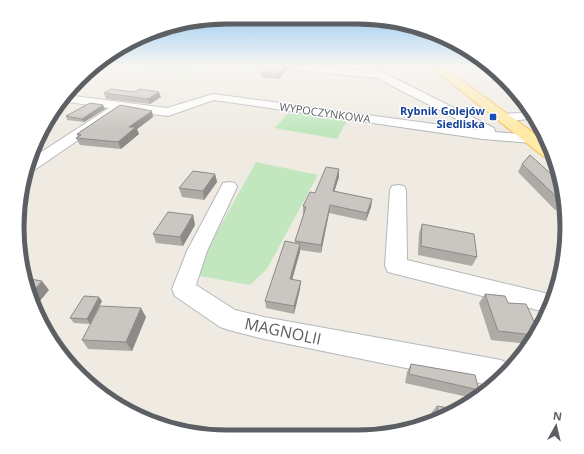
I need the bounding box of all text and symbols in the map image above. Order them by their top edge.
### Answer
street label: WYPOCZYNKOWA [279,99,371,126]
place label: Rybnik Golejów Siedliska [400,103,486,131]
marker: Rybnik Golejów Siedliska [488,112,498,122]
street label: MAGNOLII [243,312,323,350]
north arrow [536,406,576,446]
text: N [552,408,563,424]

